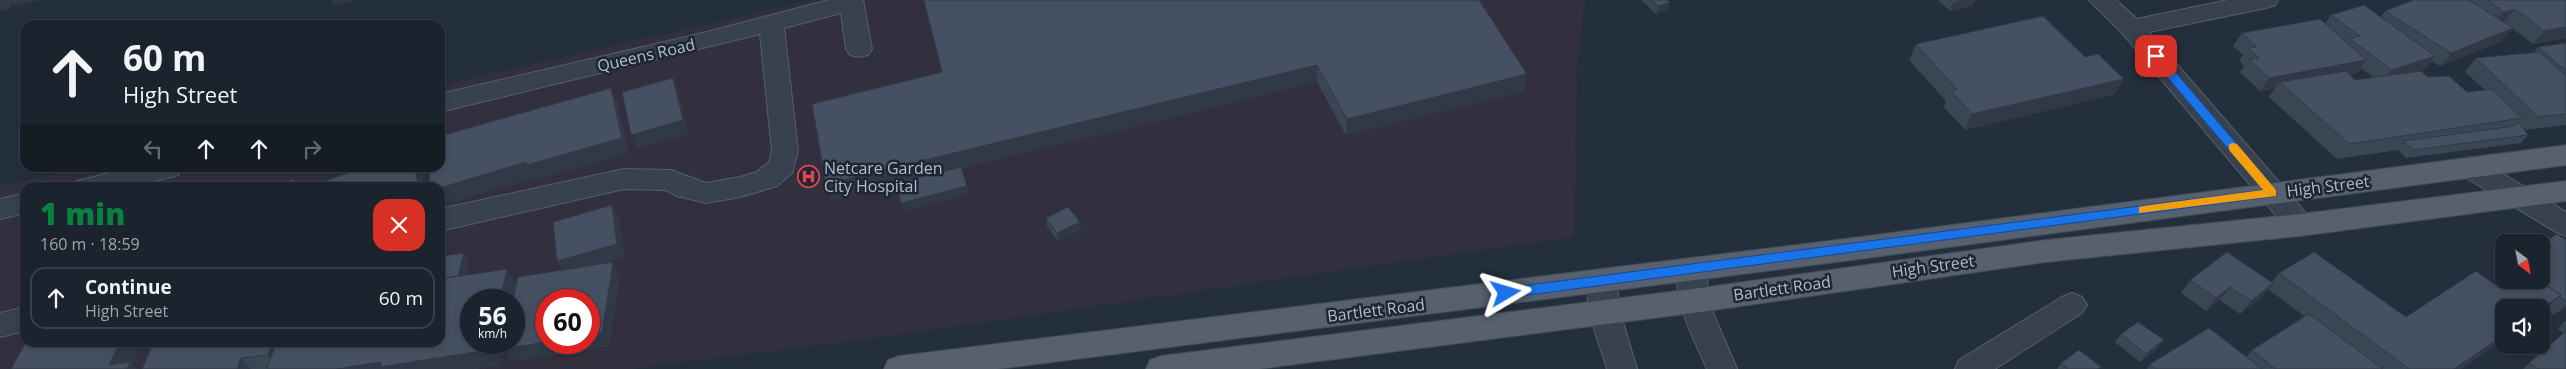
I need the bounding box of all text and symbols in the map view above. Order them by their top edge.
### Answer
street label: Queens Road [595,33,697,77]
text: 60 m [123,34,206,81]
pin [2135,35,2177,77]
icon: ahead [40,40,105,105]
icon: arrive [2142,42,2170,70]
text: High Street [123,79,237,109]
icon: left [139,135,167,163]
icon: ahead [192,135,220,163]
icon: ahead [245,135,273,163]
icon: right [298,135,326,163]
place label: Netcare Garden City Hospital [824,157,943,197]
hospital icon: Netcare Garden City Hospital [796,165,820,189]
street label: High Street [2285,170,2371,202]
text: 1 min [40,193,125,234]
button: close [373,199,425,251]
text: 160 m · 18:59 [40,233,140,255]
north arrow [2495,234,2550,289]
map controls [2495,234,2550,354]
street label: High Street [1890,249,1976,283]
position arrow [1479,266,1531,318]
street label: Bartlett Road [1732,270,1832,306]
text: Continue [85,274,172,300]
icon: ahead [42,284,70,312]
text: 60 m [379,285,423,311]
speed limit sign: 60 [535,289,600,354]
street label: Bartlett Road [1326,293,1426,327]
text: 56 [478,298,507,332]
button: sound [2495,299,2550,354]
text: High Street [85,300,168,322]
text: km/h [478,325,507,342]

